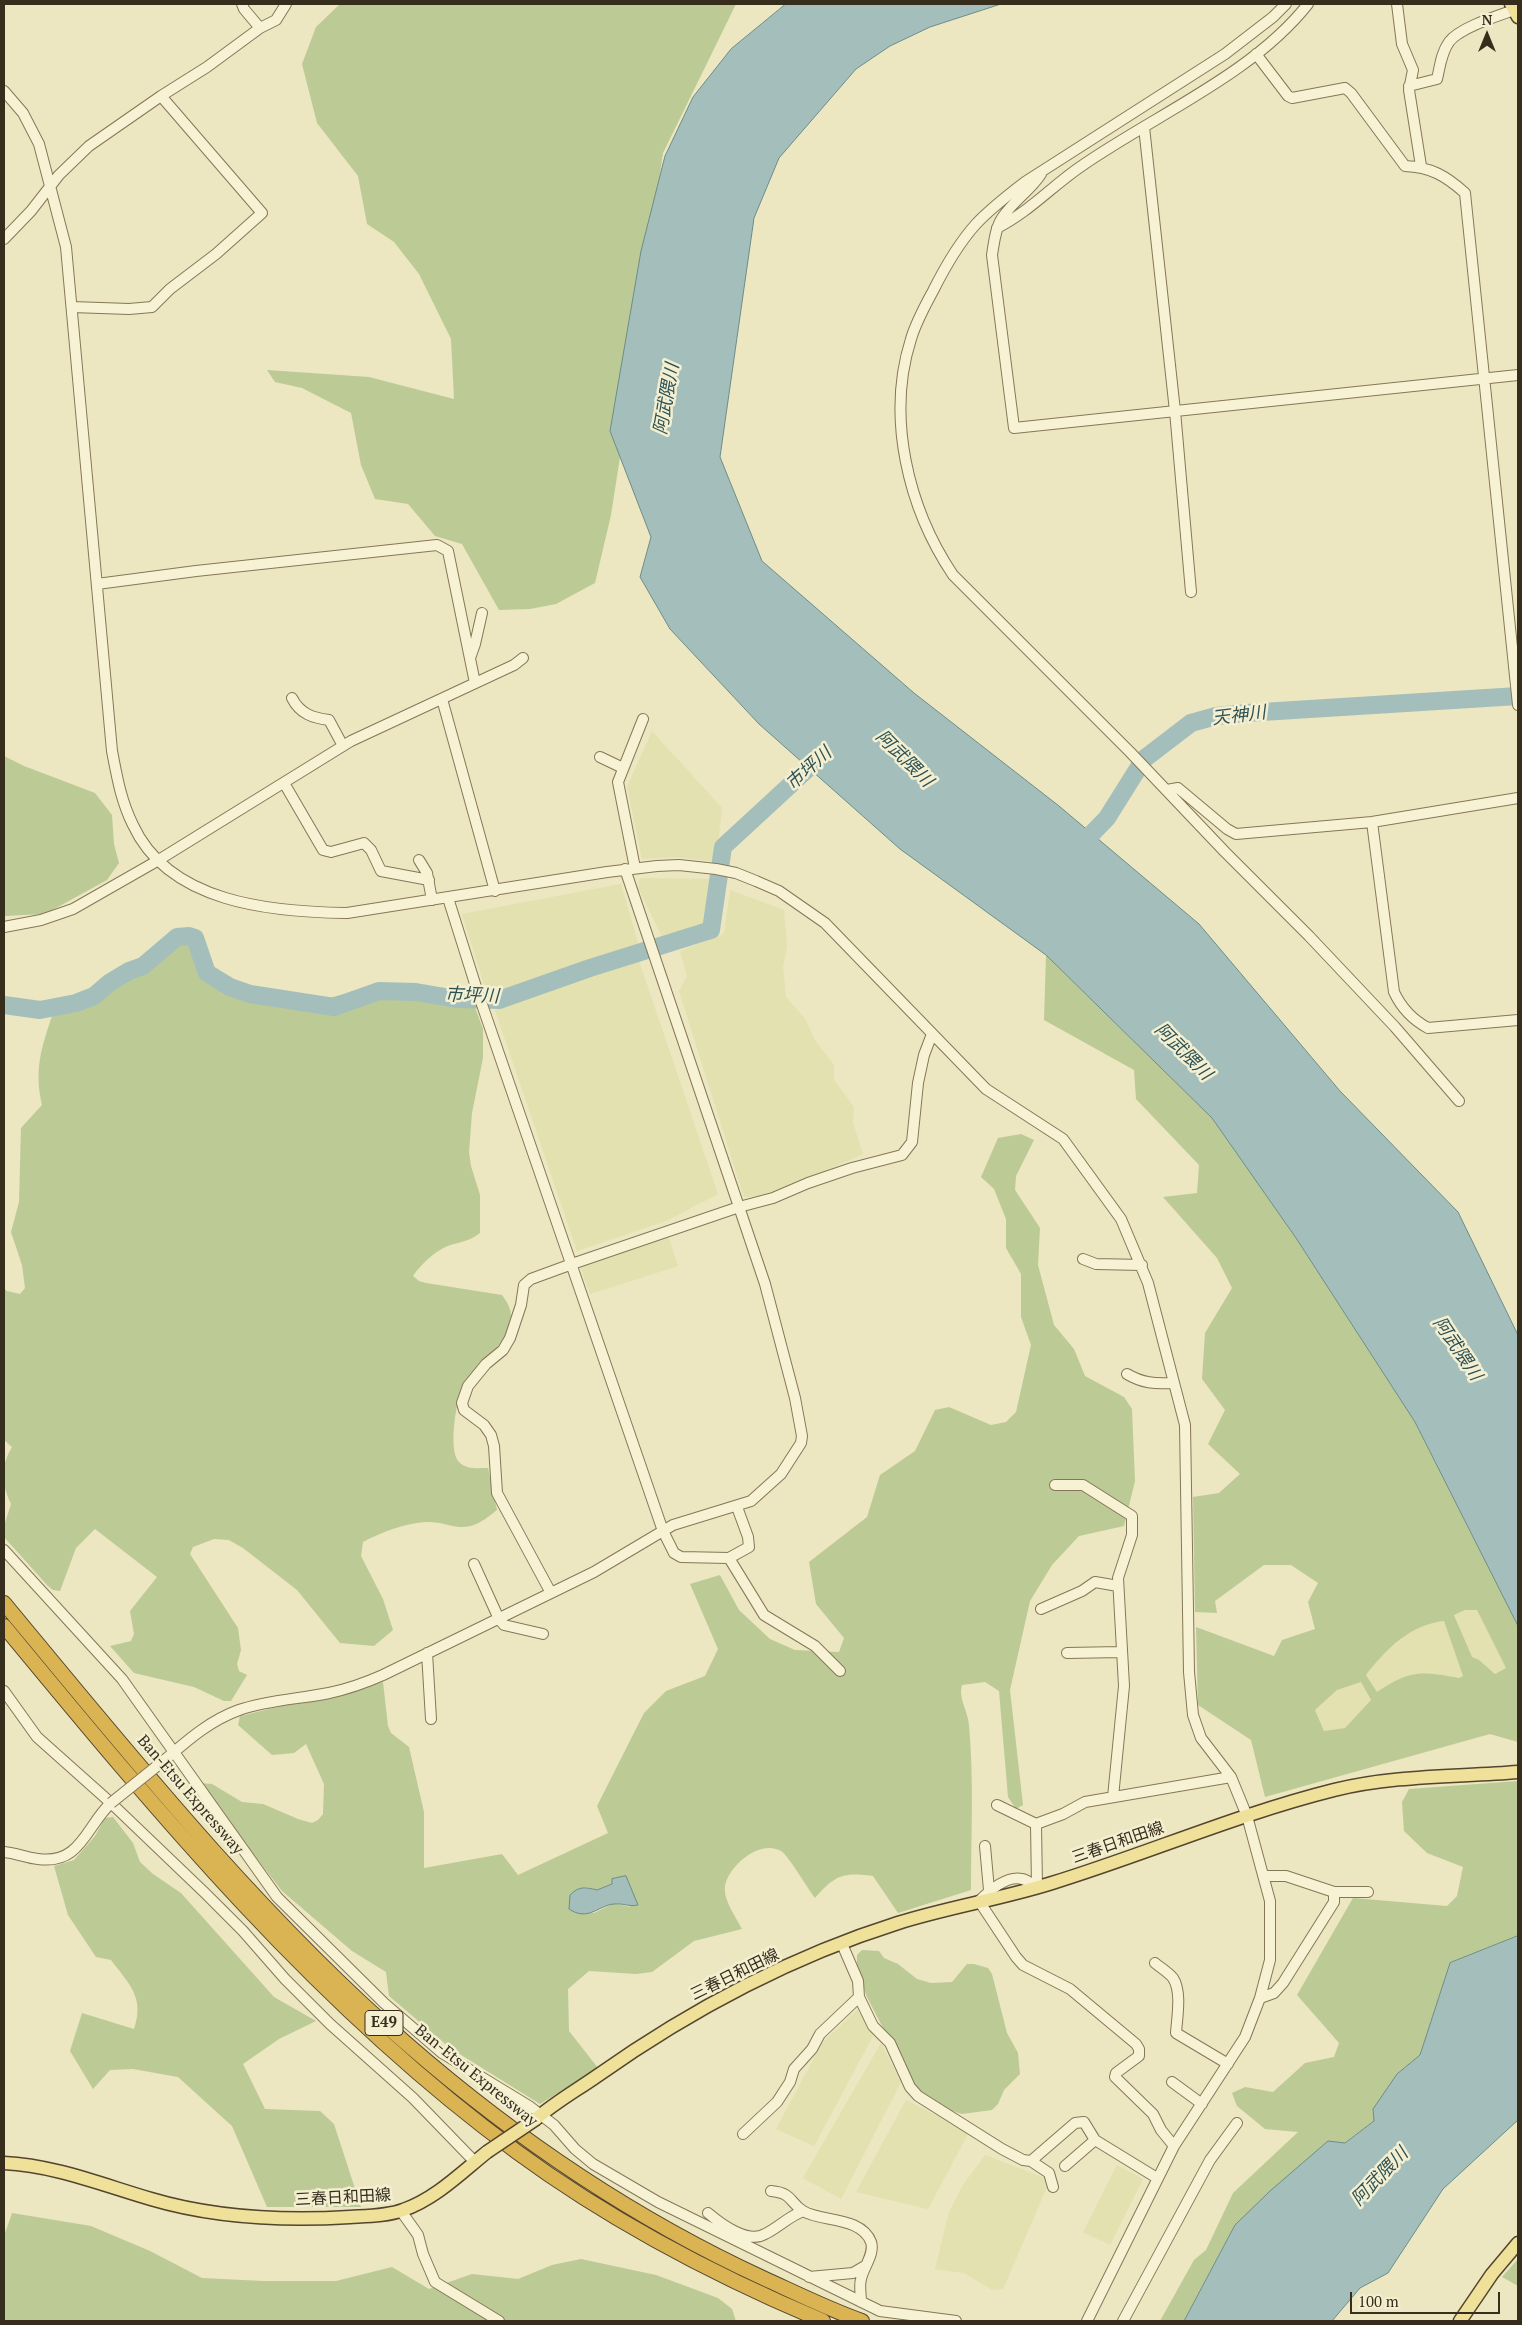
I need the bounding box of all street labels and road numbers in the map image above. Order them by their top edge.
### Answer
street label: Ban-Etsu Expressway [133,1731,247,1859]
street label: 三春日和田線 [1069,1818,1167,1868]
street label: 三春日和田線 [688,1945,782,2005]
road number: E49 [365,2010,403,2036]
street label: Ban-Etsu Expressway [411,2021,541,2131]
street label: 三春日和田線 [295,2186,391,2210]

